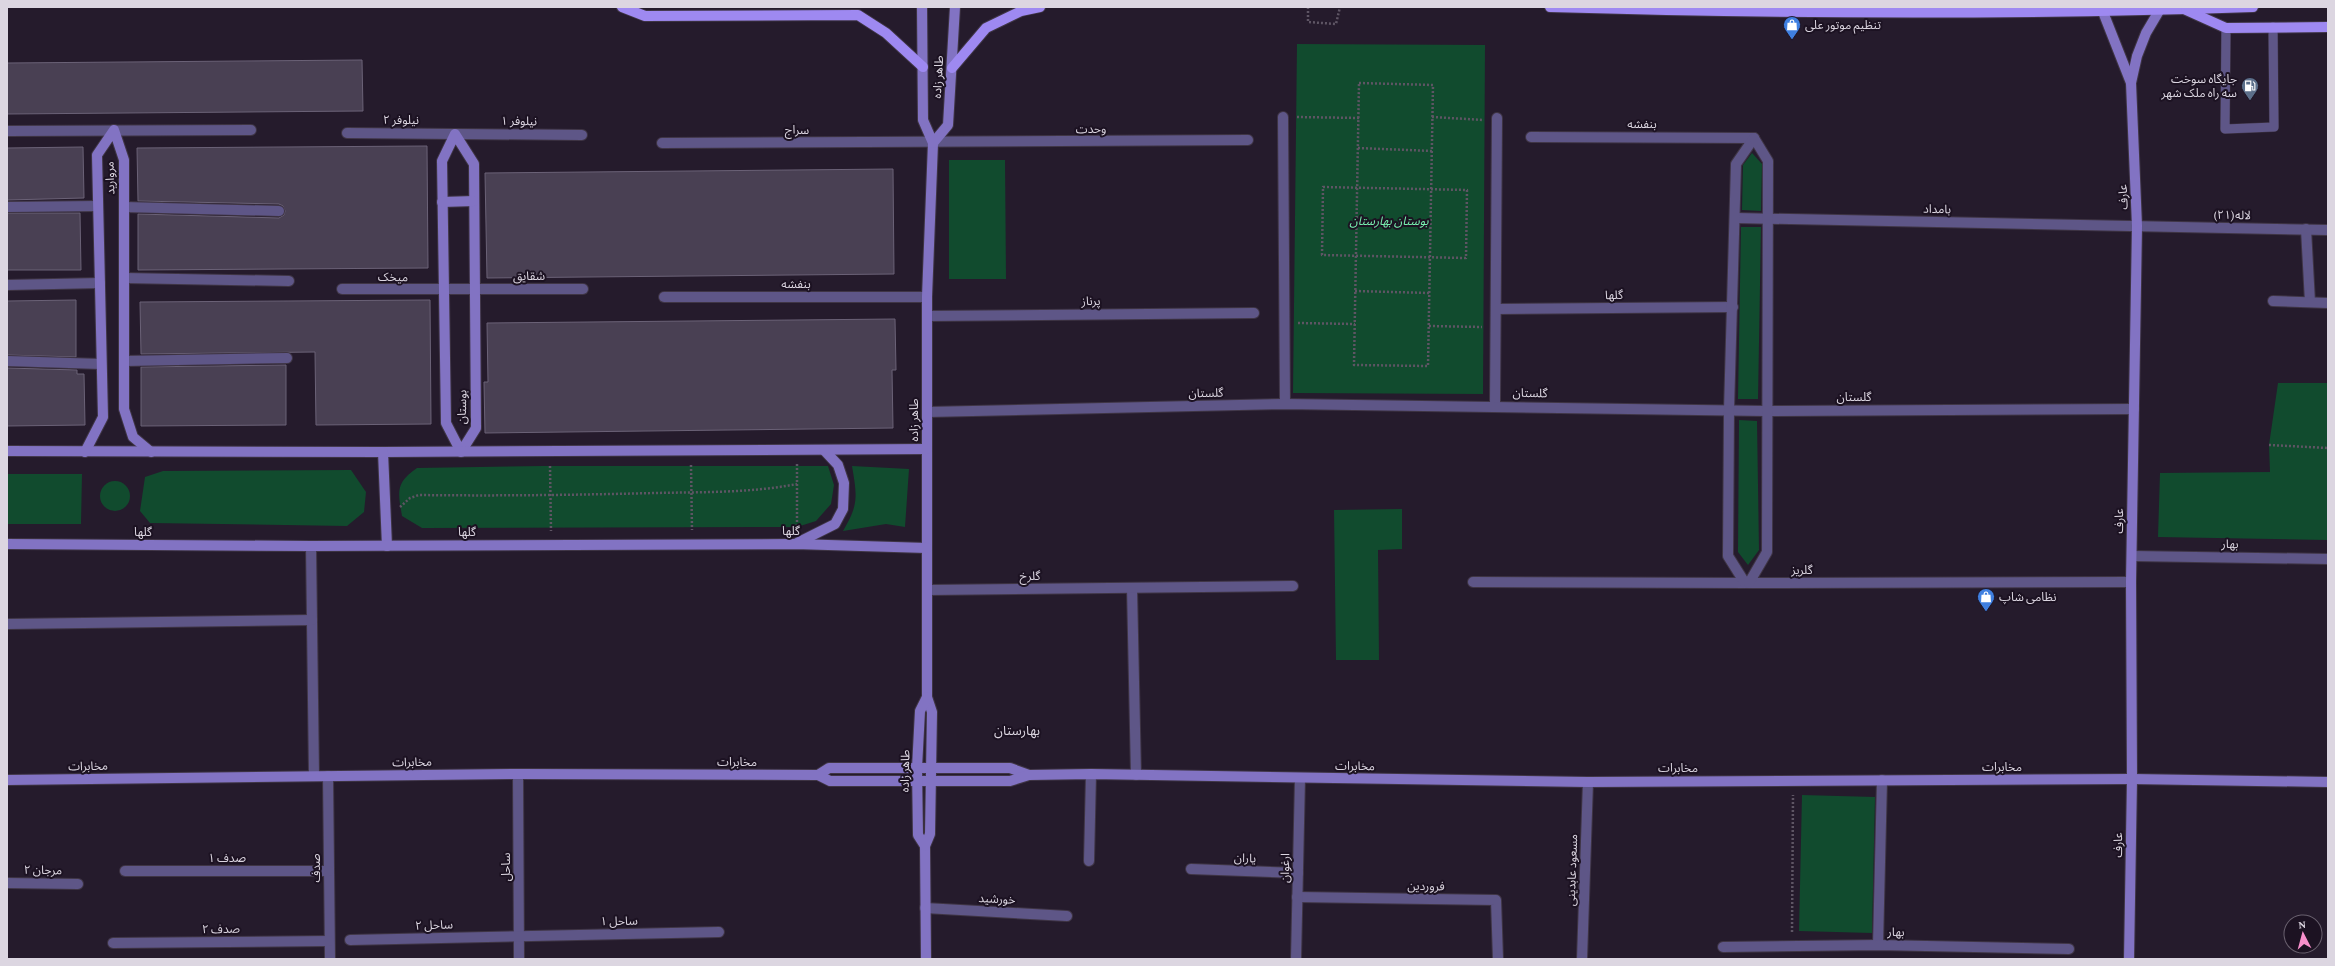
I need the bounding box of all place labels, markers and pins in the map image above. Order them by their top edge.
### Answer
shop icon: تنظیم موتور علی [1782,15,1802,40]
place label: تنظیم موتور علی [1805,18,1882,34]
place label: جایگاه سوخت سه راه ملک شهر [2160,72,2237,100]
fuel station icon: جایگاه سوخت سه راه ملک شهر [2240,76,2260,101]
shop icon: نظامی شاپ [1976,587,1996,612]
place label: نظامی شاپ [1999,590,2056,605]

